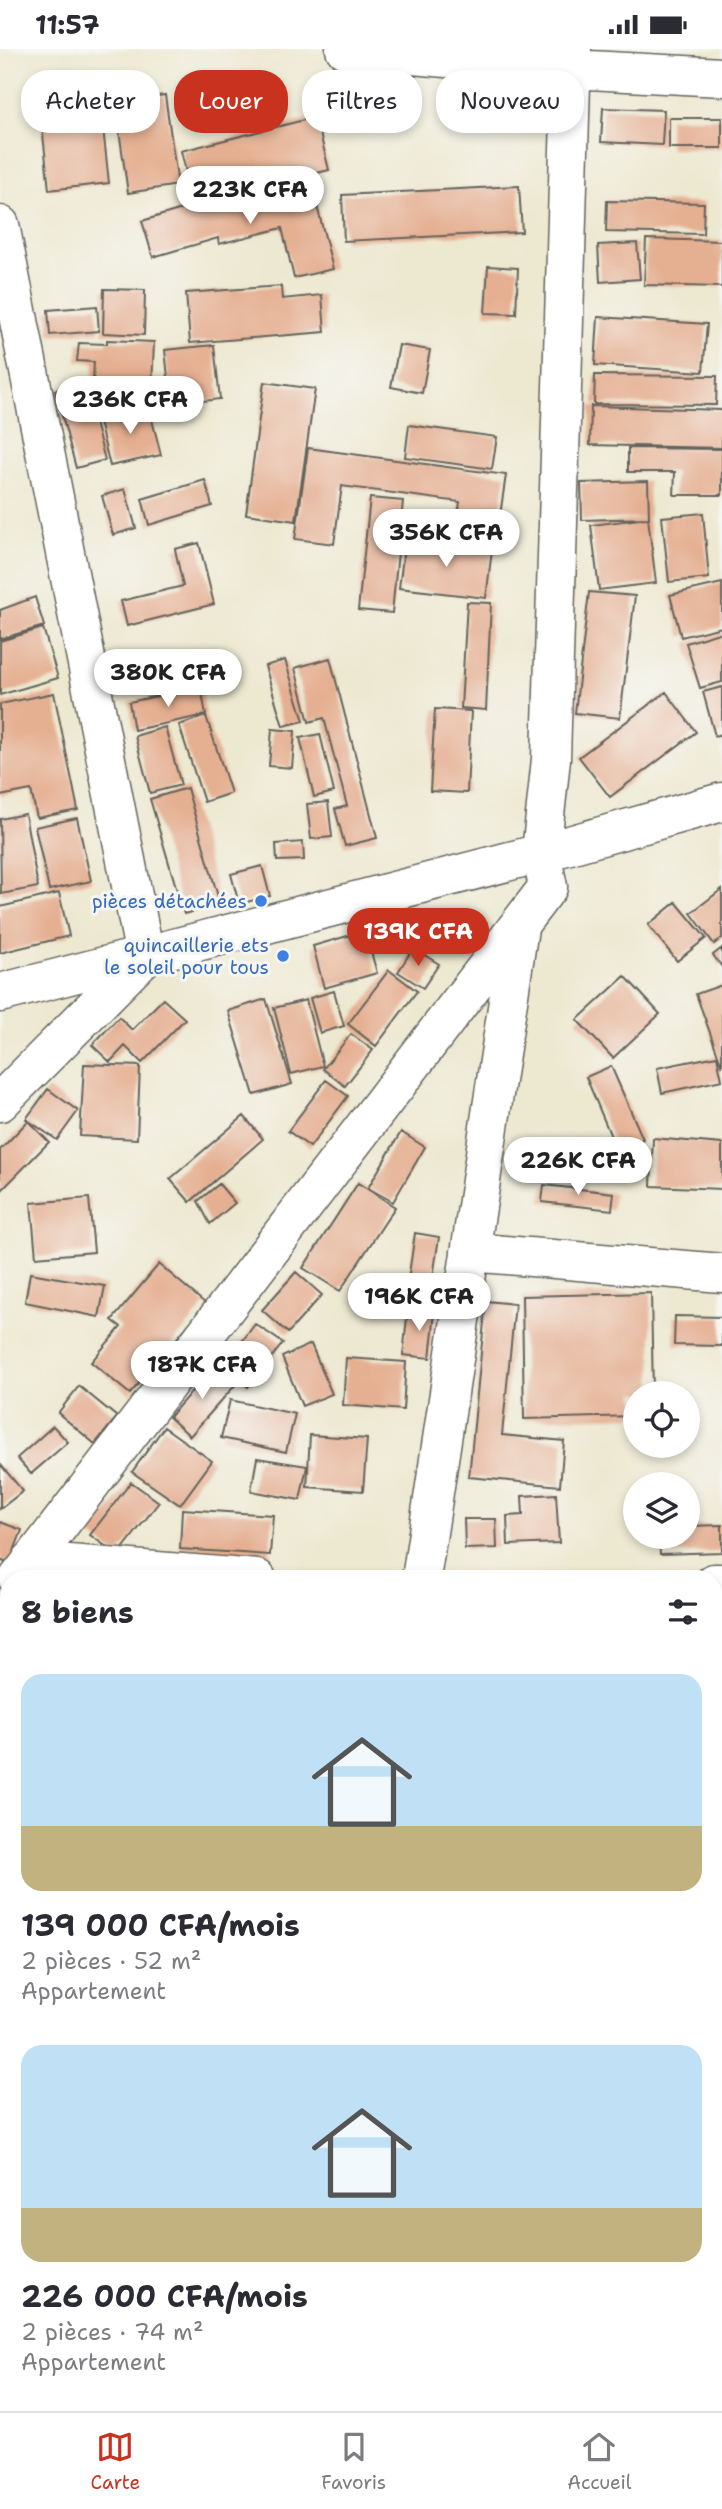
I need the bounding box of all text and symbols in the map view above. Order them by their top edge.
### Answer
text: 11:57 [35,7,100,42]
chip: Acheter [21,70,160,133]
chip: Louer [174,70,288,133]
chip: Filtres [302,70,422,133]
chip: Nouveau [436,70,584,133]
pin: 223K CFA [178,167,322,226]
text: 223K CFA [192,174,308,204]
pin: 236K CFA [58,377,202,436]
text: 236K CFA [72,384,188,414]
pin: 356K CFA [374,510,518,569]
text: 356K CFA [389,517,503,547]
pin: 380K CFA [96,649,240,709]
text: 380K CFA [110,657,226,687]
place label: pièces détachées [92,889,247,914]
marker: pièces détachées [253,893,269,909]
pin: 139K CFA [346,909,490,968]
text: 139K CFA [363,916,473,946]
place label: quincaillerie ets le soleil pour tous [104,933,269,980]
marker: quincaillerie ets le soleil pour tous [275,948,291,964]
pin: 226K CFA [506,1137,650,1197]
text: 226K CFA [520,1145,636,1175]
pin: 196K CFA [347,1273,491,1333]
text: 196K CFA [364,1281,474,1311]
pin: 187K CFA [130,1341,274,1401]
text: 187K CFA [147,1349,257,1379]
map controls [623,1381,700,1549]
button: locate [623,1381,700,1458]
button: layers [623,1472,700,1549]
text: 8 biens [21,1592,134,1633]
icon: filters [664,1593,702,1631]
icon: home [299,1719,425,1845]
text: 139 000 CFA/mois [21,1905,300,1946]
text: 2 pièces · 52 m² [21,1946,201,1976]
text: Appartement [21,1976,166,2006]
icon: home [299,2090,425,2216]
text: 226 000 CFA/mois [21,2276,308,2317]
text: 2 pièces · 74 m² [21,2317,204,2347]
text: Appartement [21,2347,166,2377]
tab: Carte [90,2428,140,2495]
tab: Favoris [321,2428,386,2495]
tab: Accueil [567,2428,632,2495]

